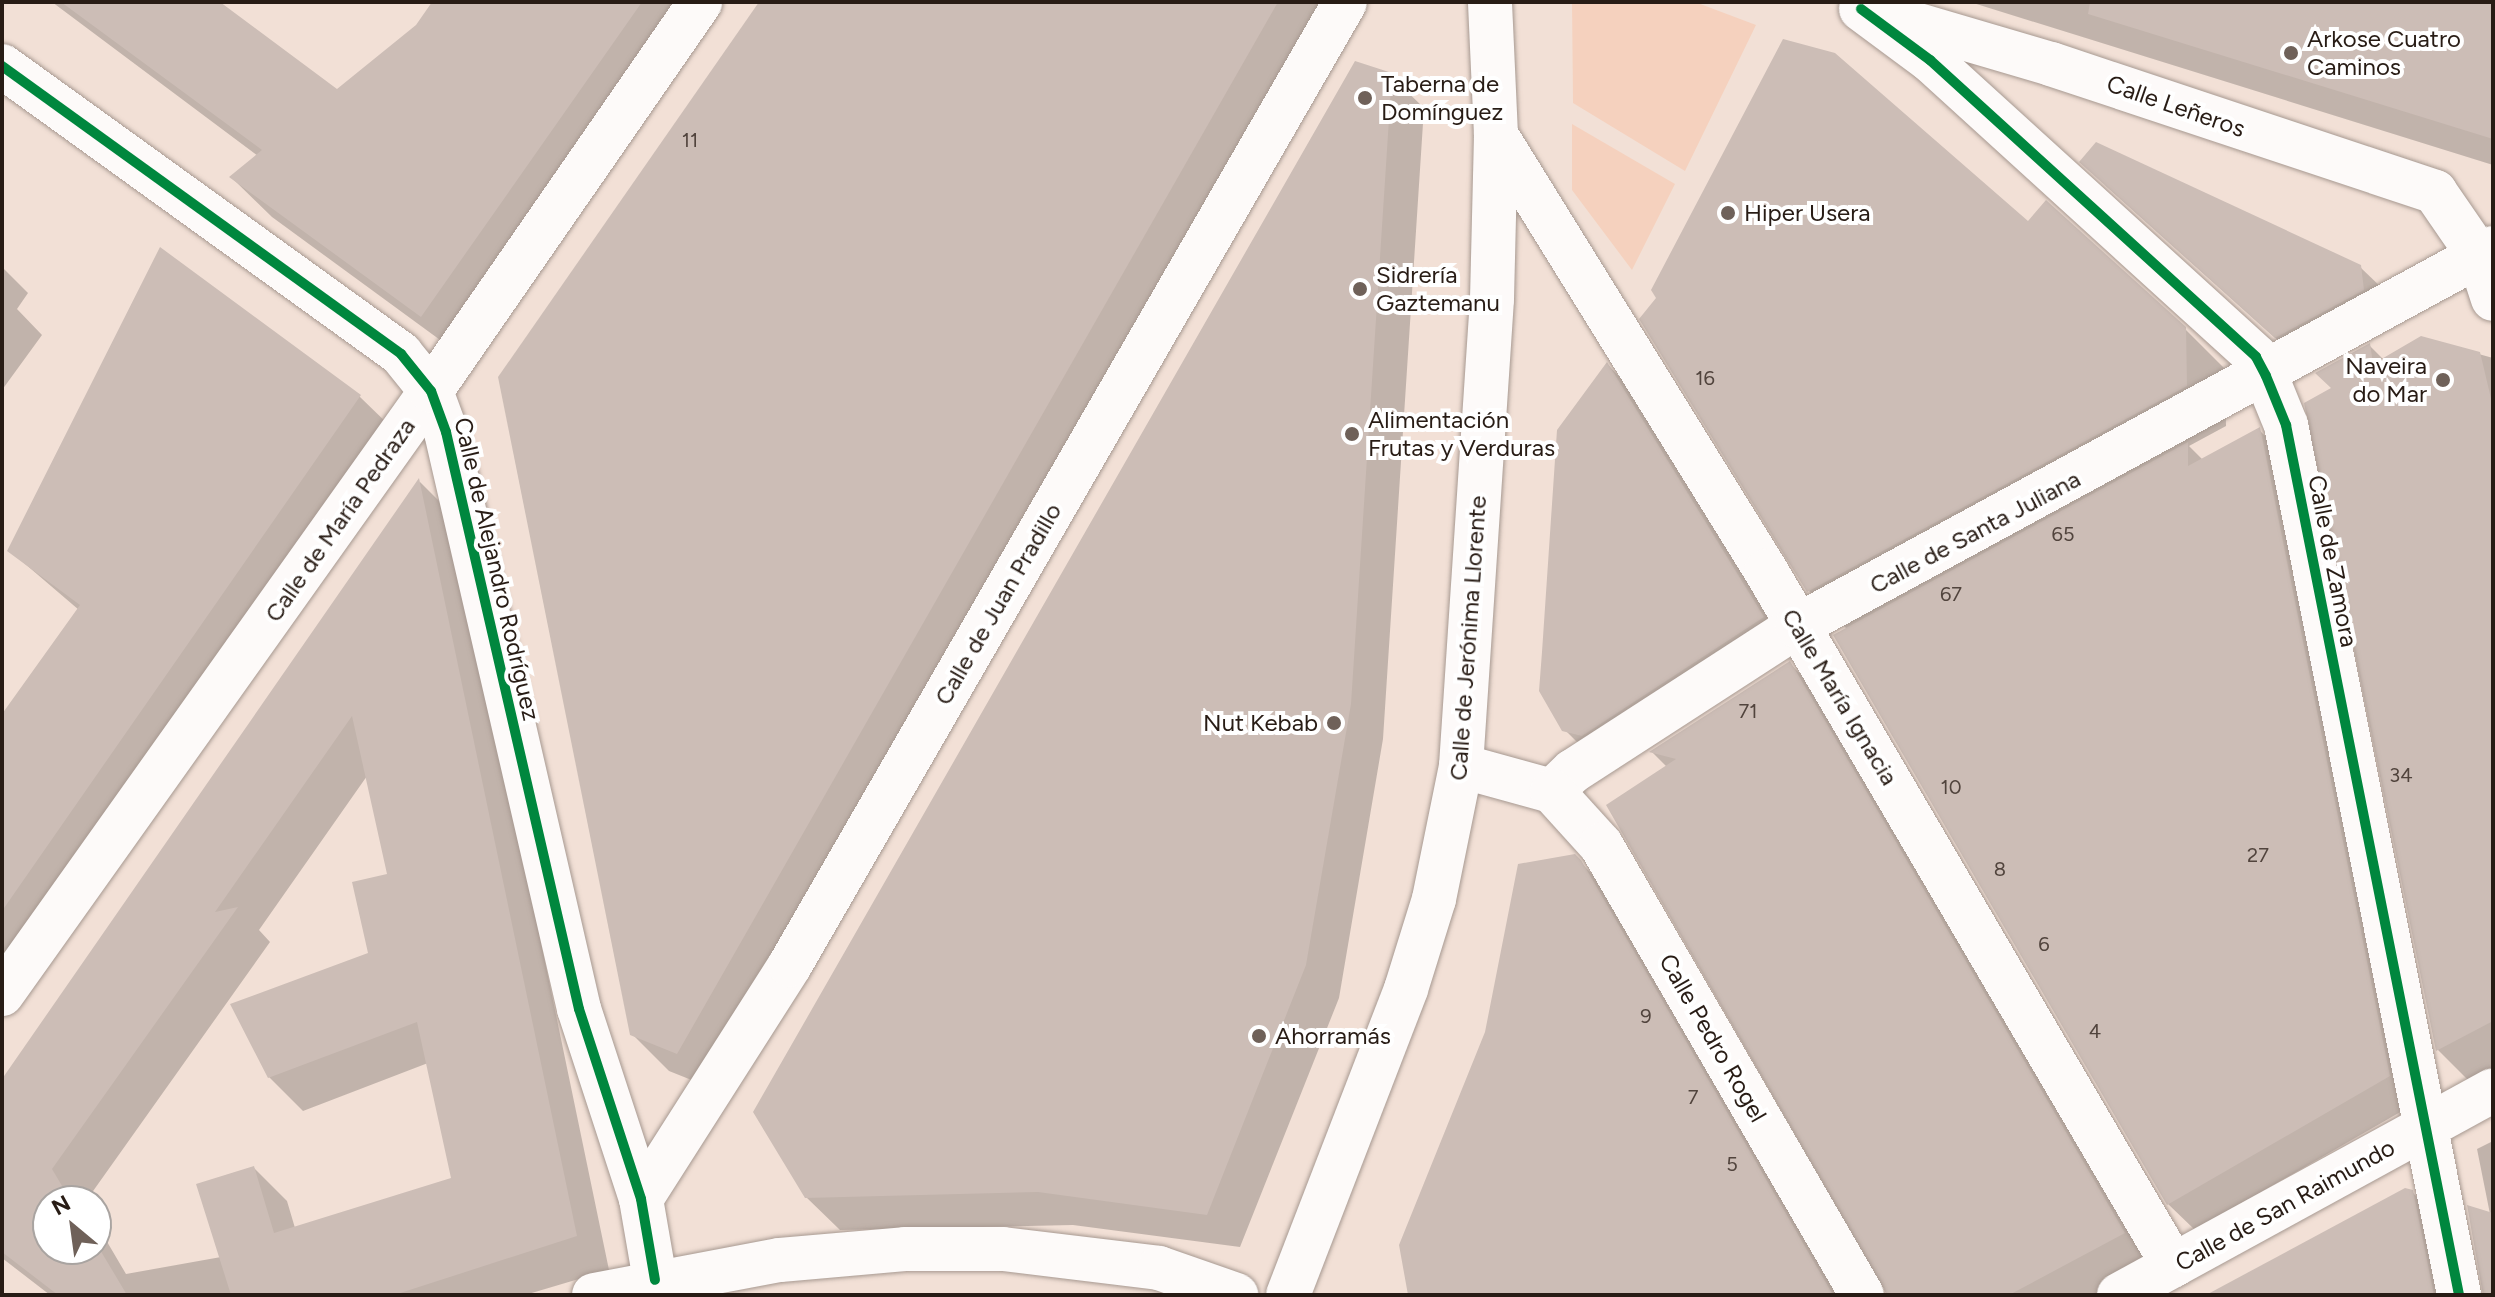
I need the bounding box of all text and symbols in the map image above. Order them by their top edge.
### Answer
place label: Arkose Cuatro Caminos [2307,25,2461,81]
marker: Arkose Cuatro Caminos [2282,44,2300,62]
street label: Calle Leñeros [2103,69,2249,143]
place label: Taberna de Domínguez [1381,70,1503,126]
marker: Taberna de Domínguez [1356,89,1374,107]
house number: 11 [682,128,698,152]
place label: Hiper Usera [1744,199,1871,227]
marker: Hiper Usera [1719,204,1737,222]
place label: Sidrería Gaztemanu [1376,261,1500,317]
marker: Sidrería Gaztemanu [1351,280,1369,298]
place label: Naveira do Mar [2345,352,2427,408]
house number: 16 [1695,366,1715,390]
marker: Naveira do Mar [2434,371,2452,389]
place label: Alimentación Frutas y Verduras [1368,406,1555,462]
street label: Calle de María Pedraza [259,413,421,627]
street label: Calle de Alejandro Rodríguez [448,415,546,723]
marker: Alimentación Frutas y Verduras [1343,425,1361,443]
street label: Calle de Santa Juliana [1865,464,2085,600]
street label: Calle de Zamora [2302,473,2364,649]
street label: Calle de Jerónima Llorente [1444,495,1492,781]
street label: Calle de Juan Pradillo [929,498,1067,710]
house number: 65 [2052,522,2074,546]
house number: 67 [1940,582,1962,606]
street label: Calle María Ignacia [1776,604,1904,790]
house number: 71 [1739,699,1757,723]
place label: Nut Kebab [1203,709,1318,737]
marker: Nut Kebab [1325,714,1343,732]
house number: 34 [2389,763,2413,787]
house number: 10 [1940,775,1962,799]
house number: 27 [2247,843,2269,867]
house number: 8 [1994,857,2006,881]
house number: 6 [2038,932,2050,956]
street label: Calle Pedro Rogel [1653,949,1773,1127]
house number: 9 [1640,1004,1652,1028]
house number: 4 [2089,1019,2101,1043]
place label: Ahorramás [1275,1022,1391,1050]
marker: Ahorramás [1250,1027,1268,1045]
house number: 7 [1688,1085,1698,1109]
street label: Calle de San Raimundo [2170,1133,2400,1277]
house number: 5 [1726,1152,1738,1176]
north arrow [32,1185,112,1265]
text: N [47,1189,75,1221]

